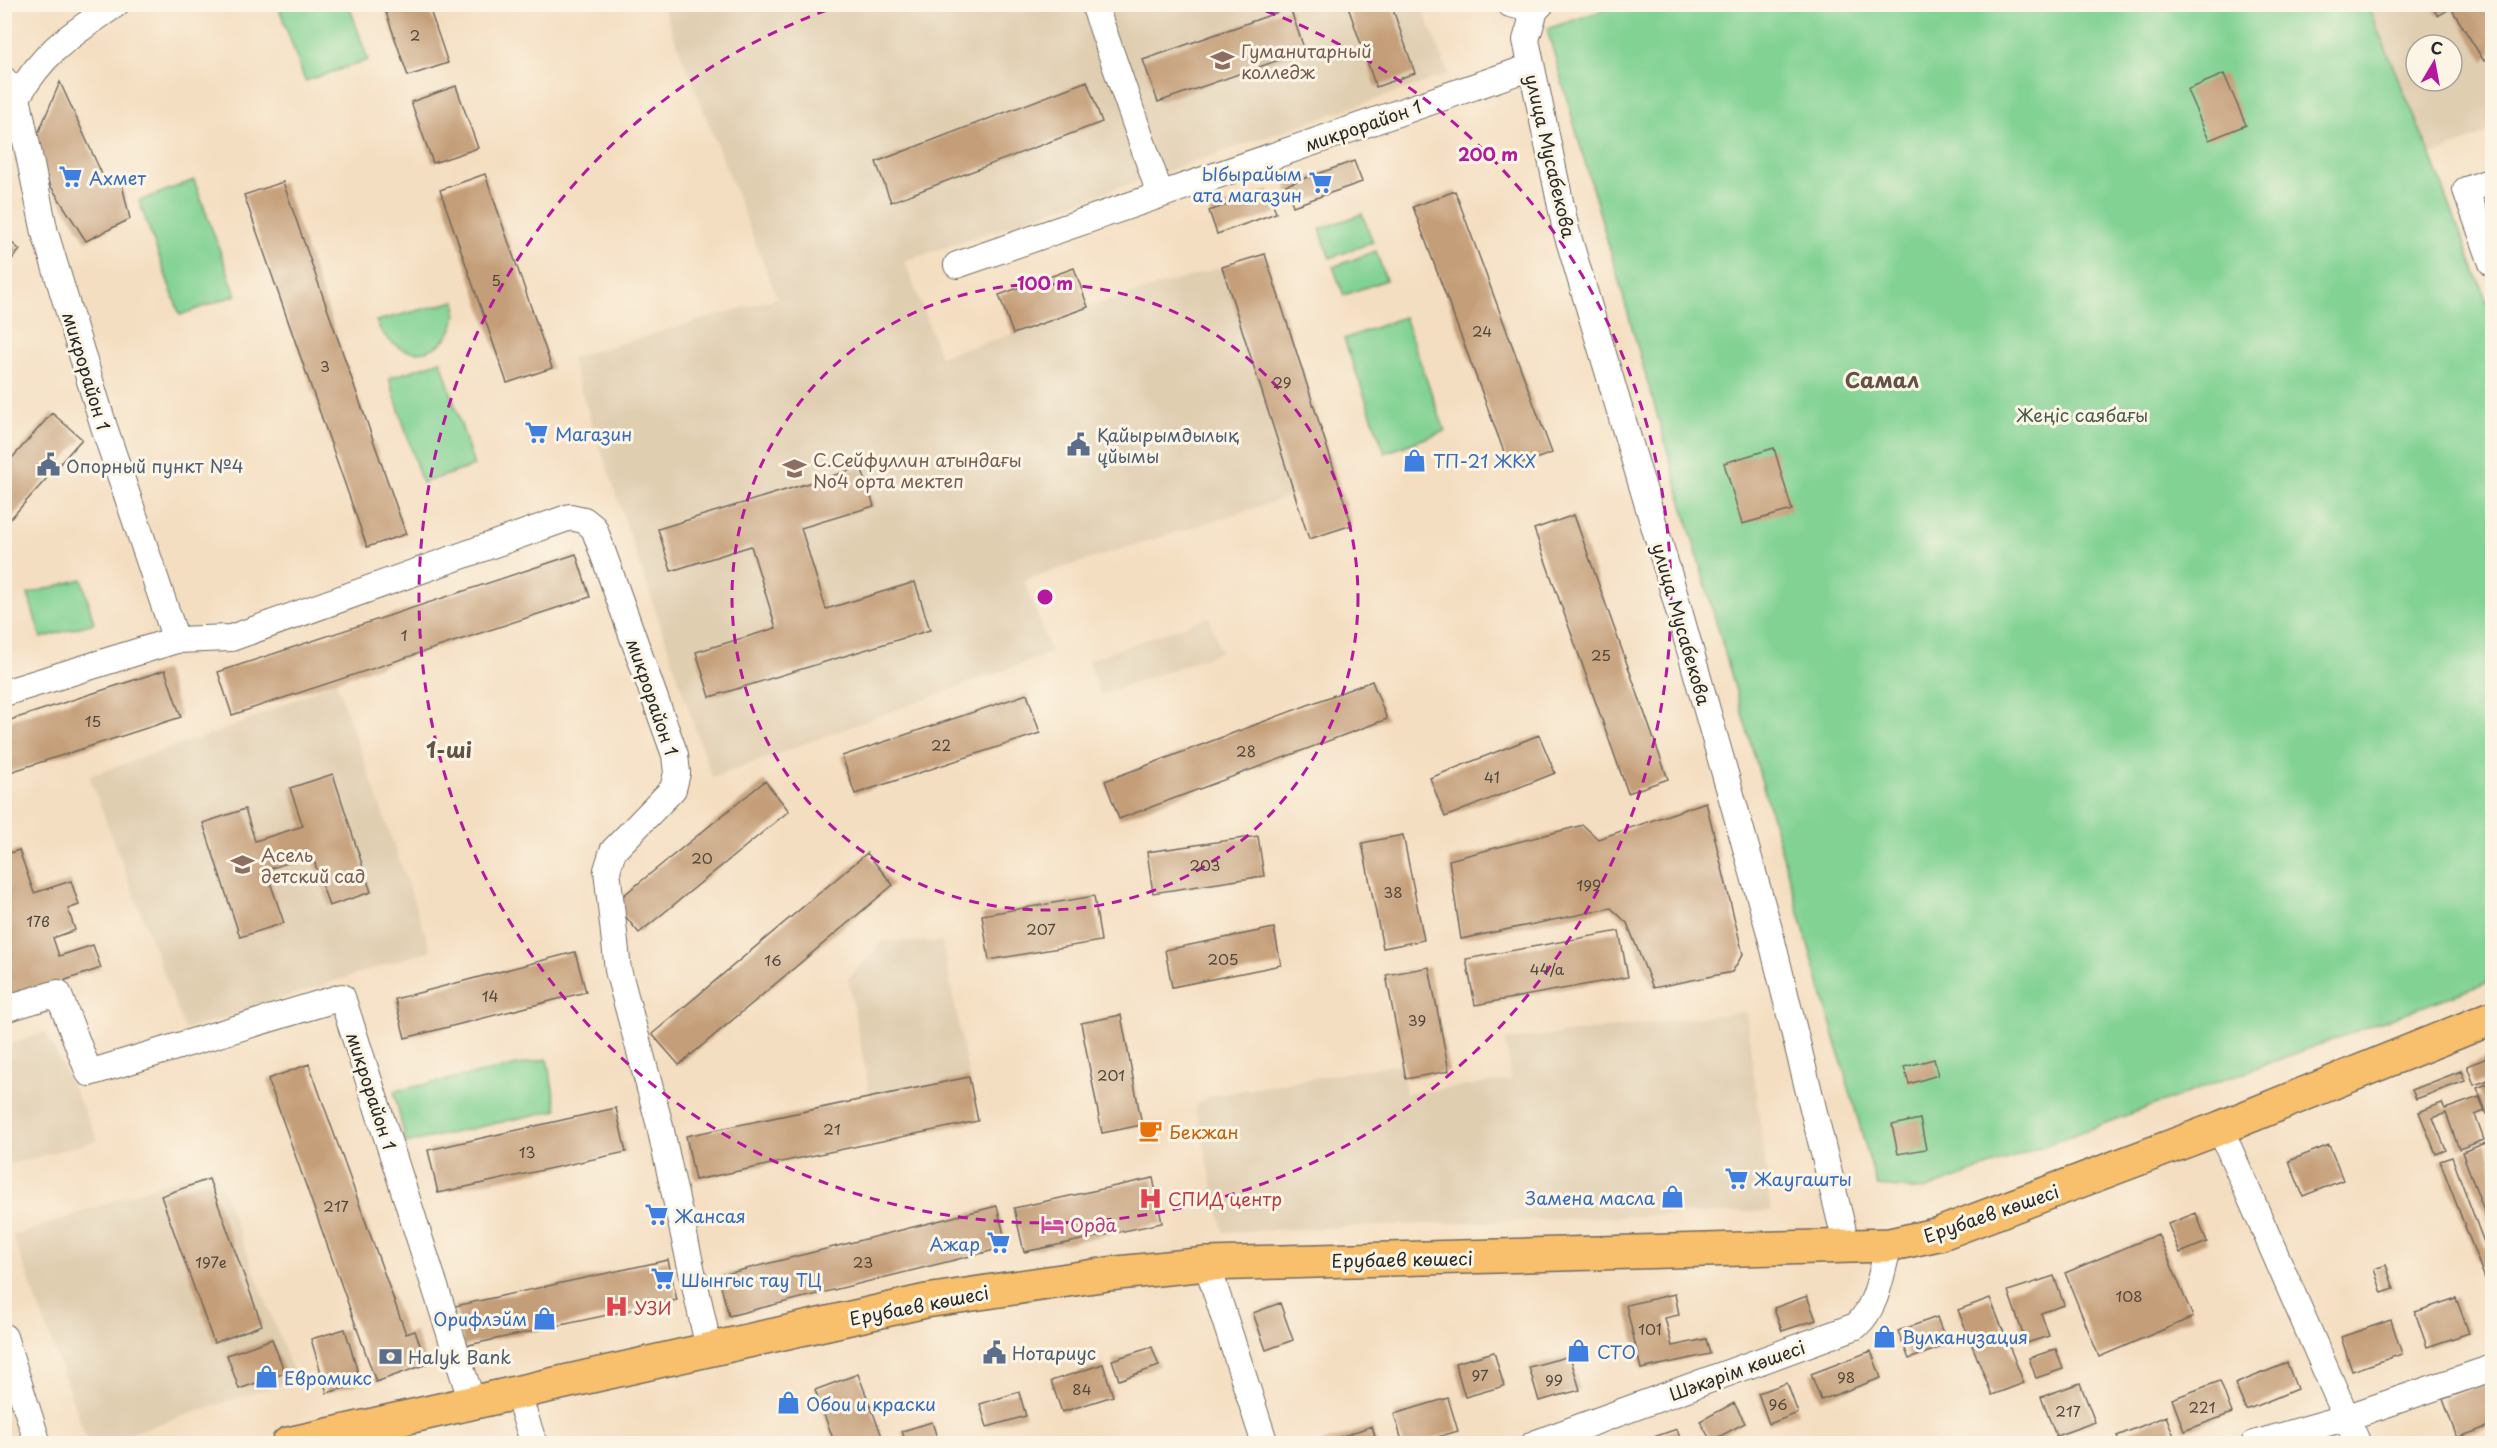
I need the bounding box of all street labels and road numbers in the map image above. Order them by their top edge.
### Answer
street label: улица Мусабекова [1519,71,1583,241]
street label: микрорайон 1 [1301,92,1425,158]
street label: микрорайон 1 [56,309,118,433]
street label: улица Мусабекова [1646,540,1718,709]
street label: микрорайон 1 [620,635,686,759]
street label: микрорайон 1 [340,1029,404,1153]
street label: Ерубаев көшесі [1920,1177,2062,1249]
street label: Ерубаев көшесі [1331,1244,1473,1274]
street label: Ерубаев көшесі [847,1278,991,1332]
street label: Шәкәрім көшесі [1665,1333,1809,1407]

